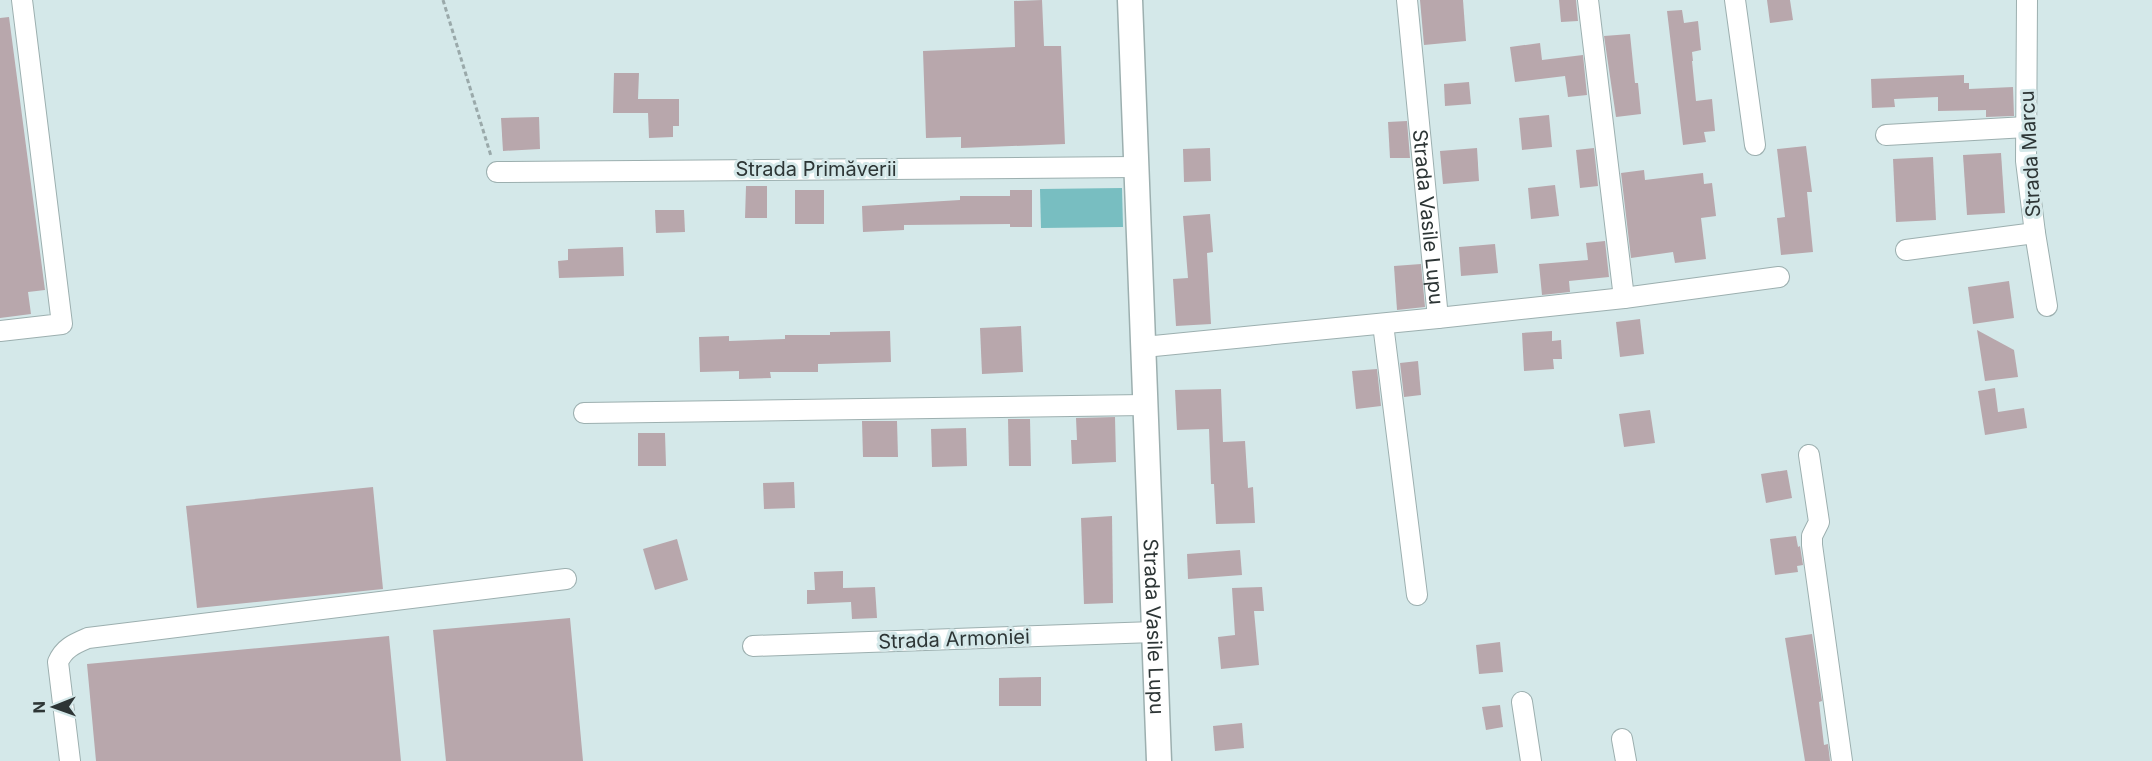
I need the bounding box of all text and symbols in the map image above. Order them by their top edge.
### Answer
street label: Strada Marcu [2015,90,2045,218]
street label: Strada Vasile Lupu [1408,128,1449,306]
street label: Strada Primăverii [735,157,897,181]
street label: Strada Vasile Lupu [1139,538,1169,715]
street label: Strada Armoniei [878,624,1030,654]
north arrow [24,677,84,737]
text: N [29,701,49,714]

